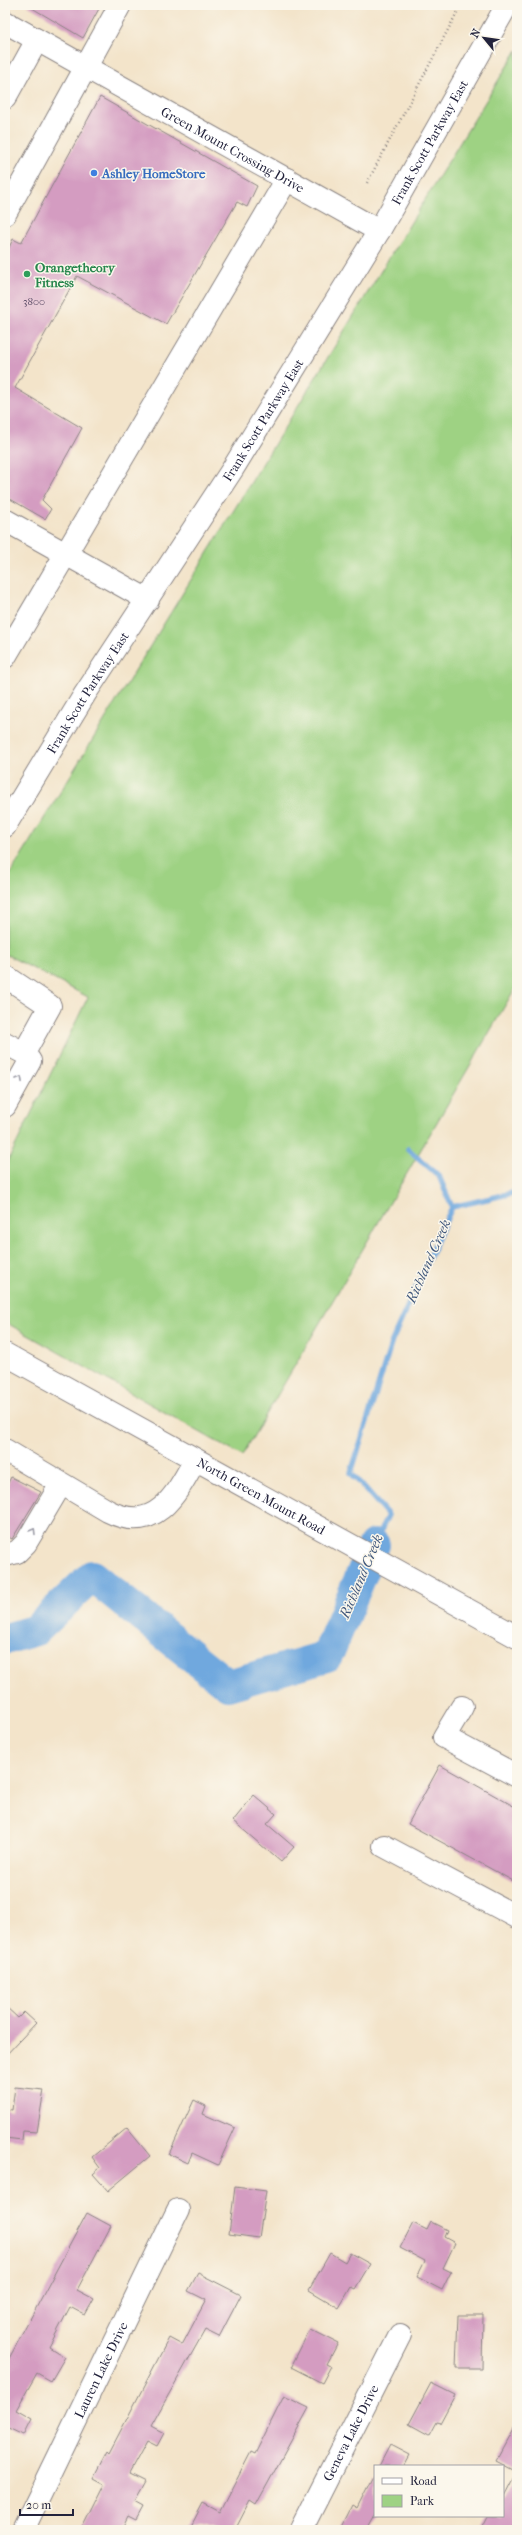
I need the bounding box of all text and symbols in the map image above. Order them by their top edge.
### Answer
north arrow [464,18,504,58]
text: N [468,26,484,40]
street label: Frank Scott Parkway East [388,77,471,207]
street label: Green Mount Crossing Drive [158,104,307,196]
place label: Ashley HomeStore [101,166,206,182]
marker: Ashley HomeStore [89,168,99,178]
place label: Orangetheory Fitness [34,260,116,290]
marker: Orangetheory Fitness [22,269,32,279]
house number: 3800 [23,295,45,308]
street label: Frank Scott Parkway East [220,356,307,484]
street label: Frank Scott Parkway East [44,629,132,756]
one-way arrow [15,1076,23,1083]
water label: Richland Creek [402,1217,454,1307]
street label: North Green Mount Road [195,1455,329,1538]
one-way arrow [28,1528,36,1535]
water label: Richland Creek [336,1532,387,1622]
street label: Lauren Lake Drive [71,2319,131,2421]
street label: Geneva Lake Drive [320,2382,382,2484]
legend [374,2465,504,2517]
text: Road [410,2474,437,2488]
scale bar [20,2491,73,2517]
text: Park [410,2494,435,2508]
text: 20 m [26,2498,51,2512]

